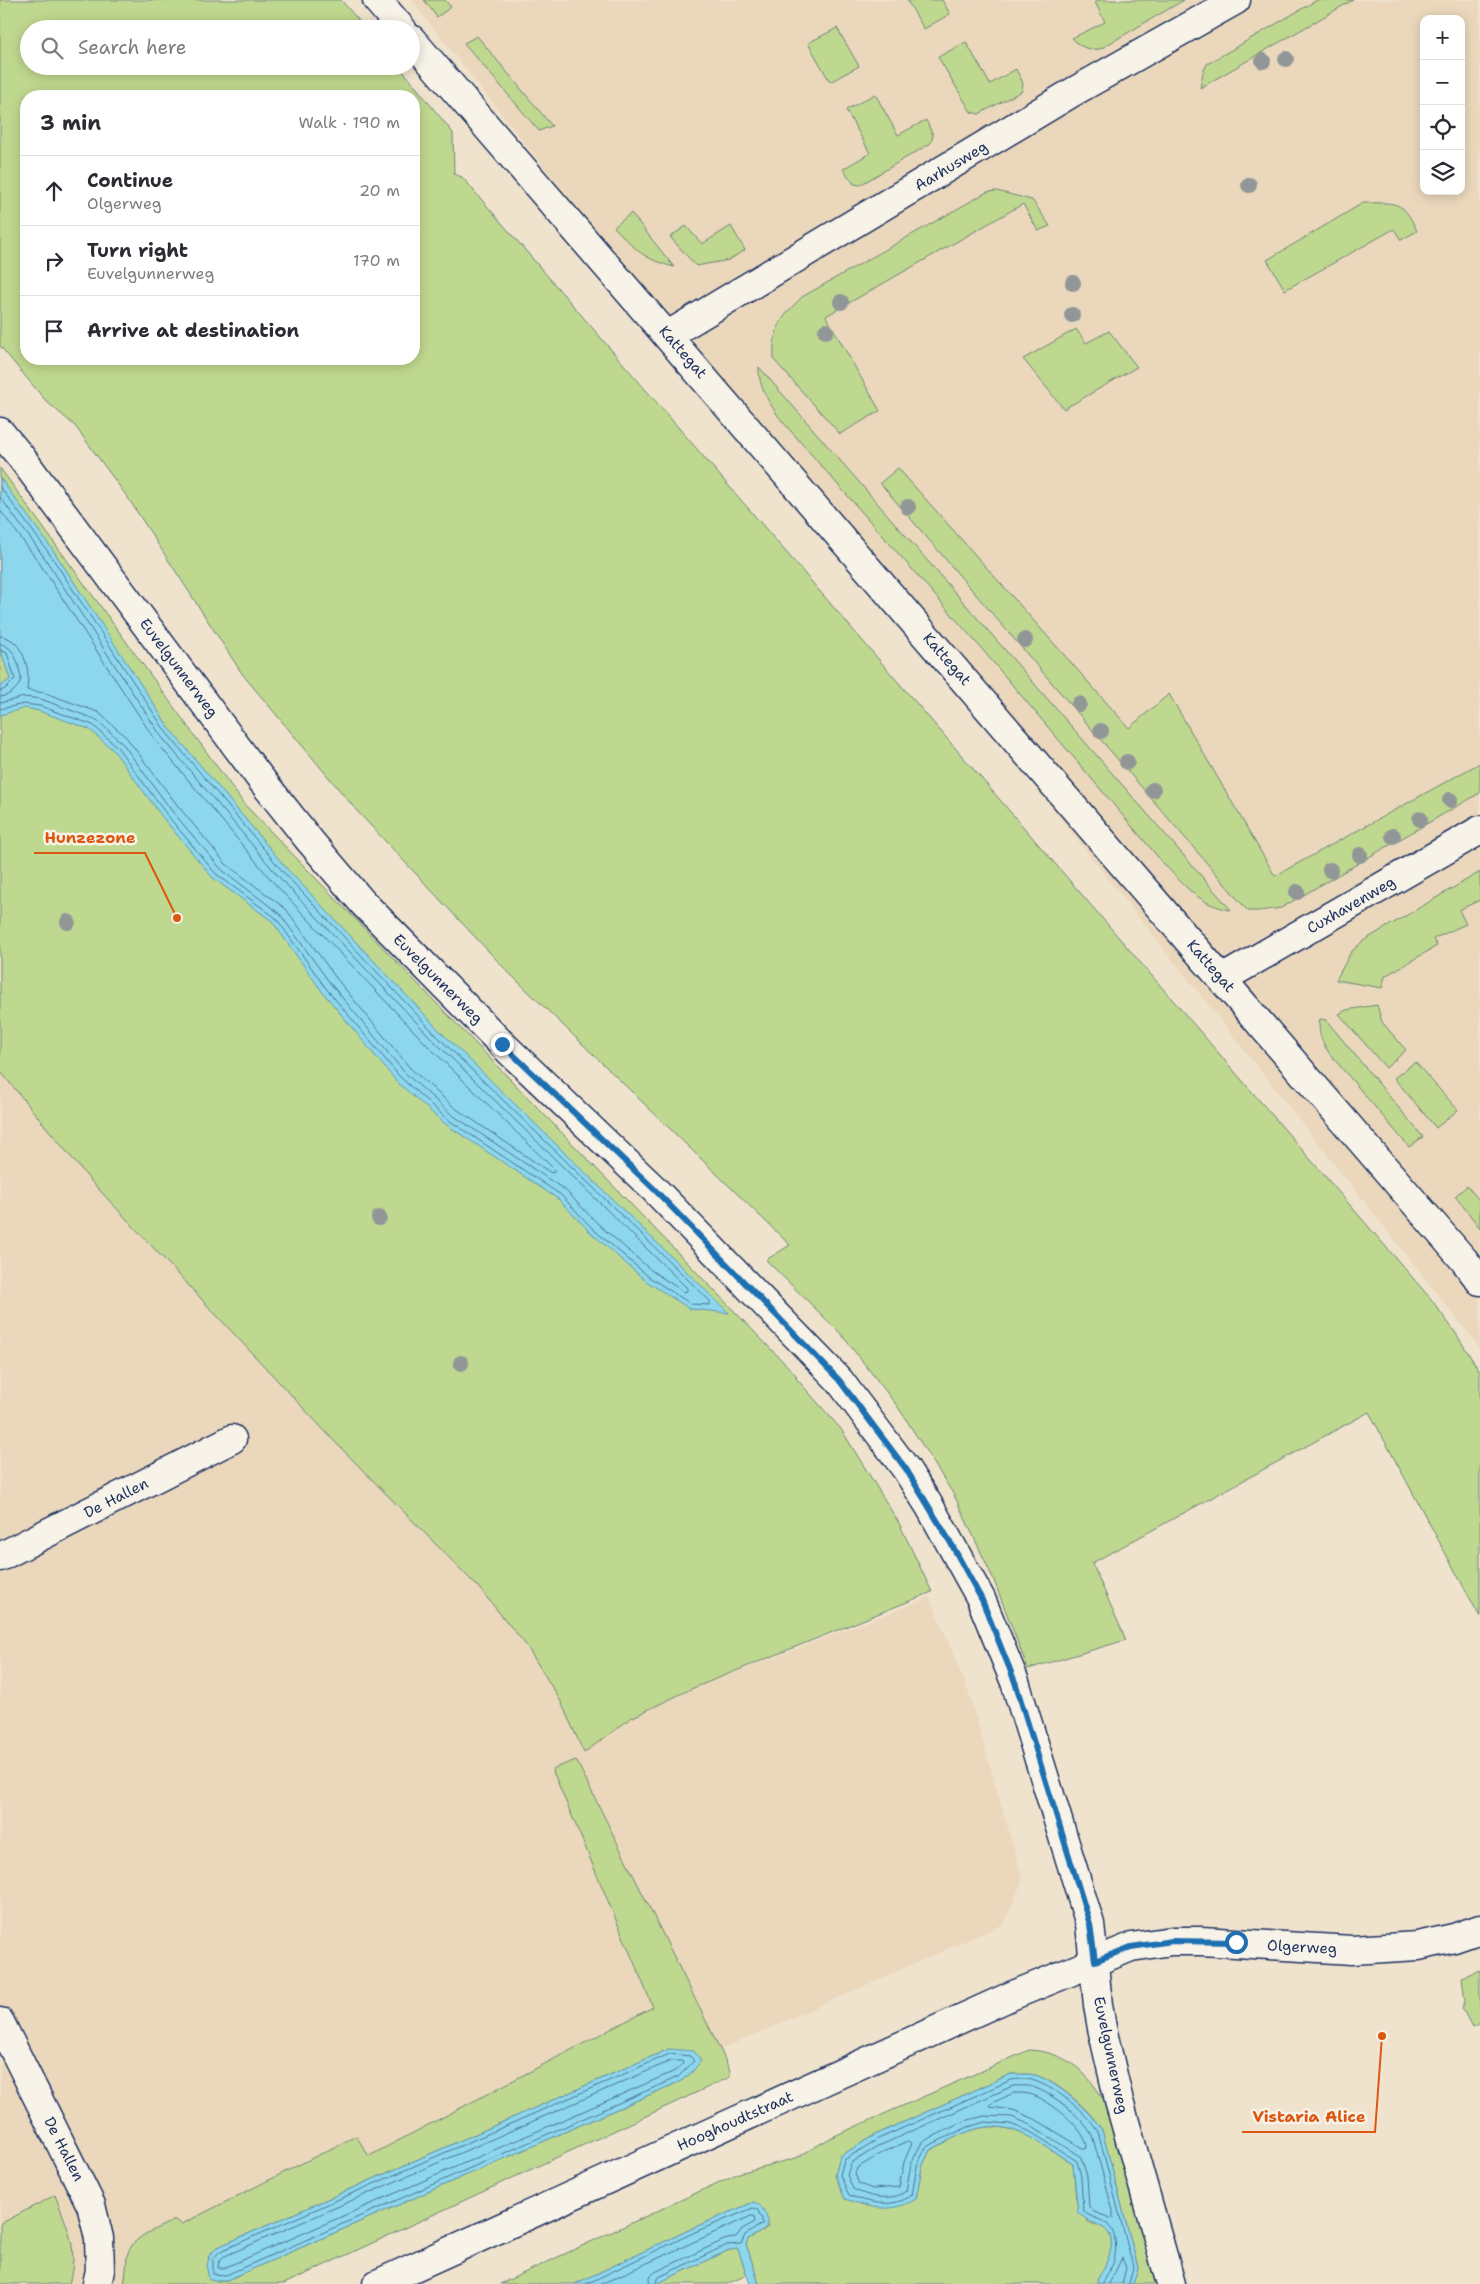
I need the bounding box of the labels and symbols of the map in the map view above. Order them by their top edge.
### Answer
street label: Aarhusweg [911,136,991,196]
street label: Kattegat [654,321,712,383]
street label: Euvelgunnerweg [135,614,223,722]
street label: Kattegat [918,628,976,690]
callout: Hunzezone [34,822,145,853]
text: Hunzezone [44,827,136,848]
street label: Cuxhavenweg [1303,872,1399,938]
street label: Euvelgunnerweg [389,930,487,1028]
street label: Kattegat [1182,935,1240,997]
route end [491,1033,514,1056]
street label: De Hallen [80,1473,152,1523]
route start [1225,1931,1248,1954]
street label: Olgerweg [1267,1935,1337,1959]
street label: Euvelgunnerweg [1089,1995,1133,2115]
street label: Hooghoudtstraat [674,2086,796,2156]
callout: Vistaria Alice [1242,2101,1375,2132]
text: Vistaria Alice [1252,2106,1366,2127]
street label: De Hallen [39,2113,89,2185]

